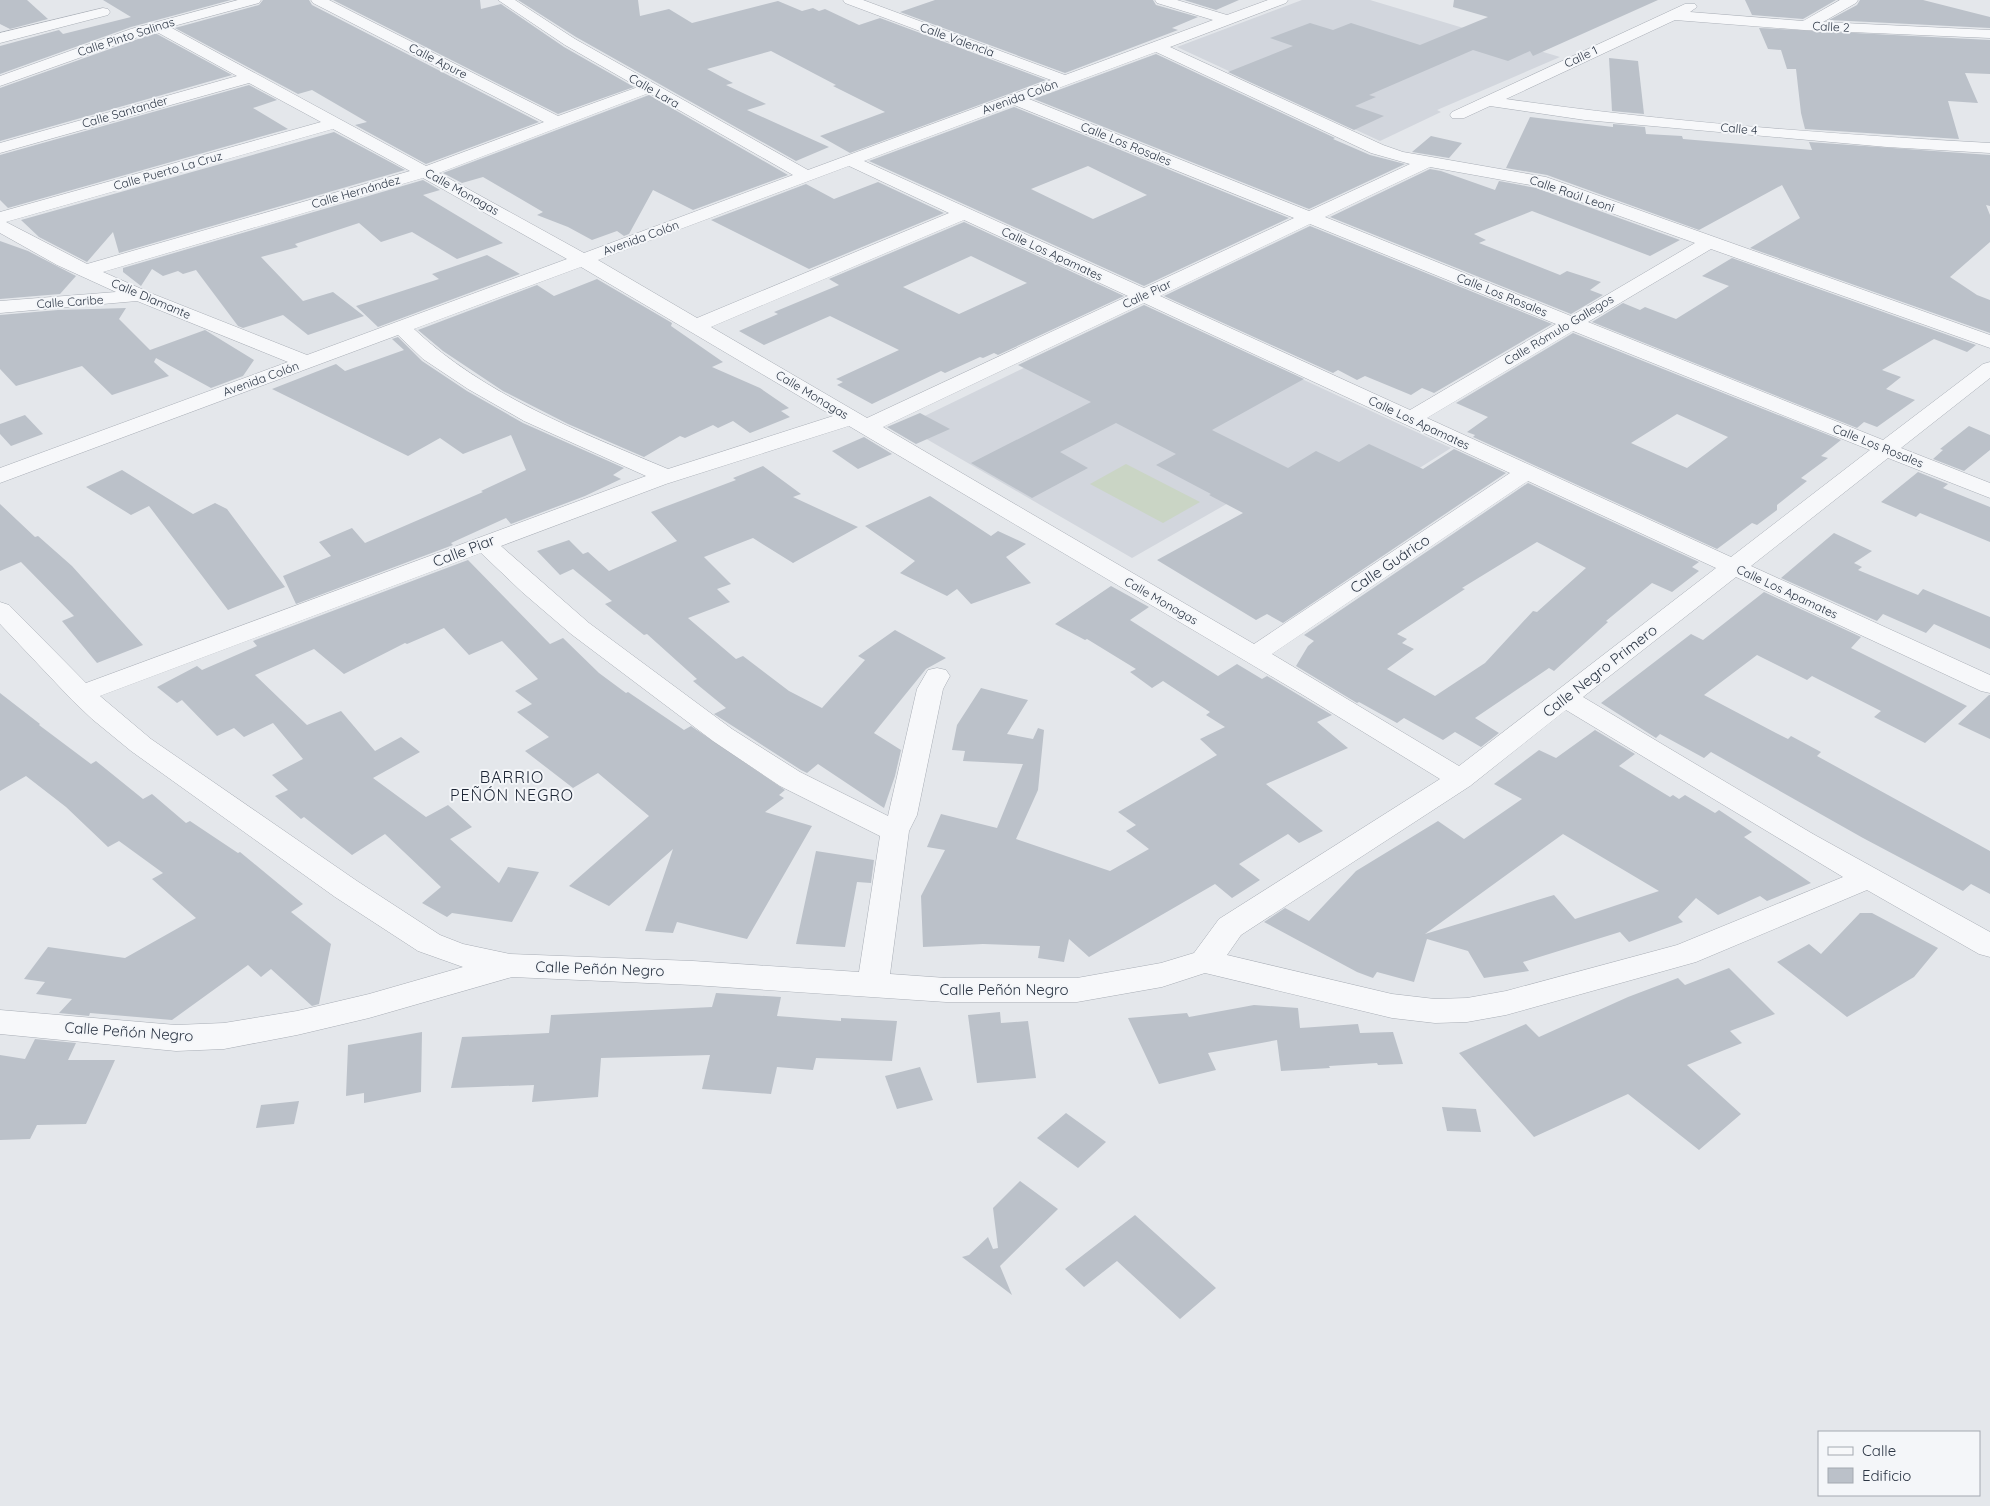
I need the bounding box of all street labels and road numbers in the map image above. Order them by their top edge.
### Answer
street label: Calle Pinto Salinas [76,14,177,59]
street label: Calle 2 [1812,18,1850,35]
street label: Calle Valencia [918,19,996,60]
street label: Calle Apure [406,39,470,82]
street label: Calle 1 [1562,42,1600,71]
street label: Calle Lara [626,70,682,111]
street label: Avenida Colón [980,76,1060,117]
street label: Calle Santander [80,92,170,131]
street label: Calle Los Rosales [1079,119,1174,169]
street label: Calle 4 [1720,119,1758,138]
street label: Calle Puerto La Cruz [112,148,224,193]
street label: Calle Monagas [423,165,502,218]
street label: Calle Hernández [310,172,402,211]
street label: Calle Raúl Leoni [1528,172,1616,215]
street label: Avenida Colón [601,217,681,258]
street label: Calle Los Apamates [999,223,1106,284]
street label: Calle Los Rosales [1455,270,1550,320]
street label: Calle Diamante [109,275,193,322]
street label: Calle Piar [1120,276,1174,311]
street label: Calle Rómulo Gallegos [1501,291,1616,368]
street label: Calle Caribe [36,292,104,311]
street label: Avenida Colón [221,358,301,399]
street label: Calle Monagas [773,367,852,422]
street label: Calle Los Apamates [1366,392,1473,453]
street label: Calle Los Rosales [1831,421,1926,471]
street label: Calle Piar [430,530,498,571]
street label: Calle Guárico [1346,530,1433,597]
street label: Calle Los Apamates [1734,561,1841,622]
street label: Calle Monagas [1122,574,1201,628]
street label: Calle Negro Primero [1539,620,1661,721]
street label: Calle Peñón Negro [535,957,665,980]
street label: Calle Peñón Negro [939,980,1069,999]
street label: Calle Peñón Negro [64,1018,194,1045]

